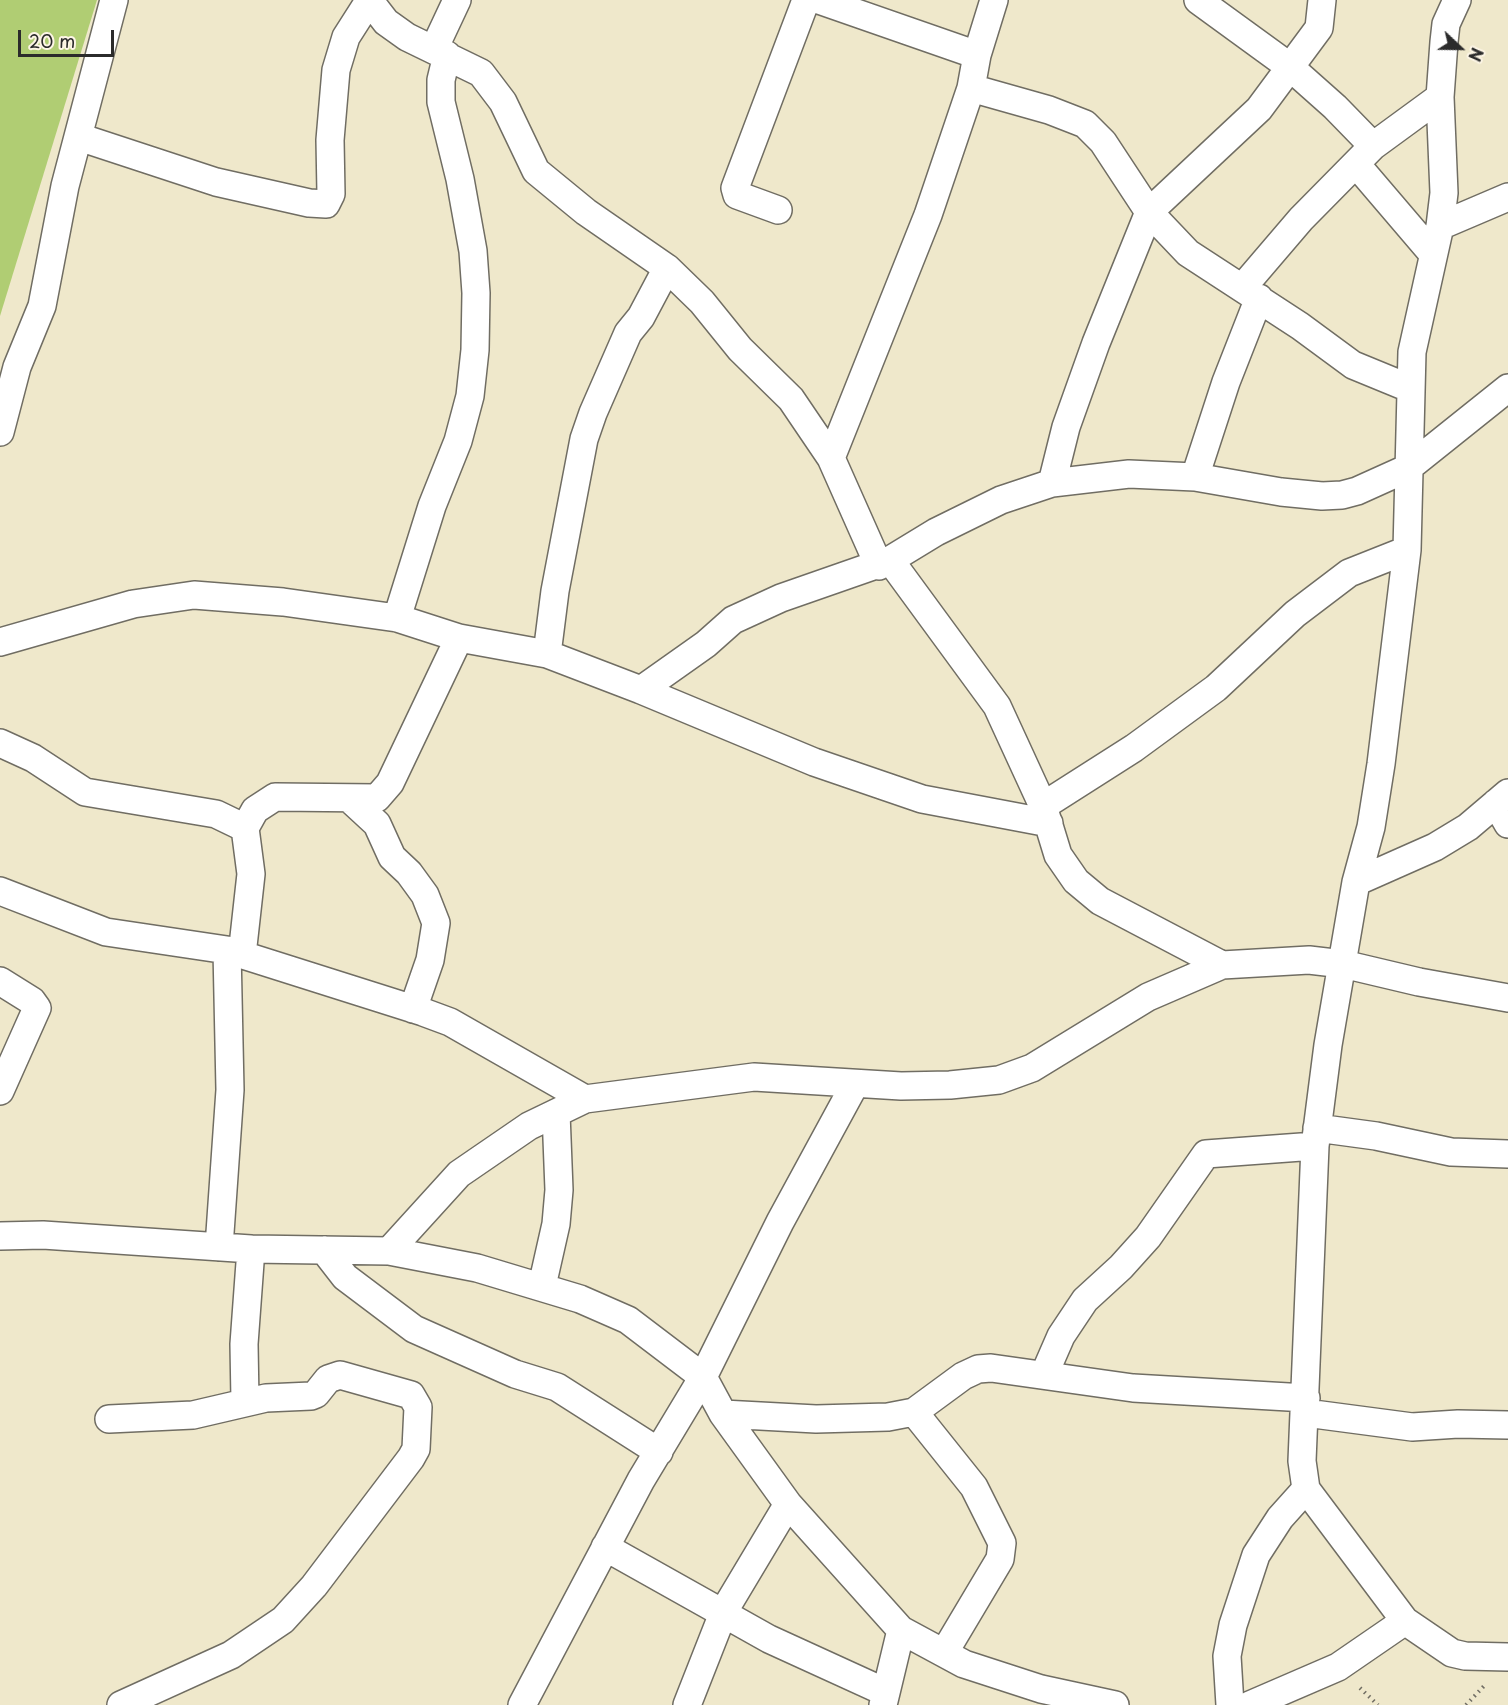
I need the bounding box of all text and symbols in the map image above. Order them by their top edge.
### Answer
scale bar [21,18,117,56]
north arrow [1430,18,1490,78]
text: 20 m [29,27,75,54]
text: N [1463,44,1490,65]

